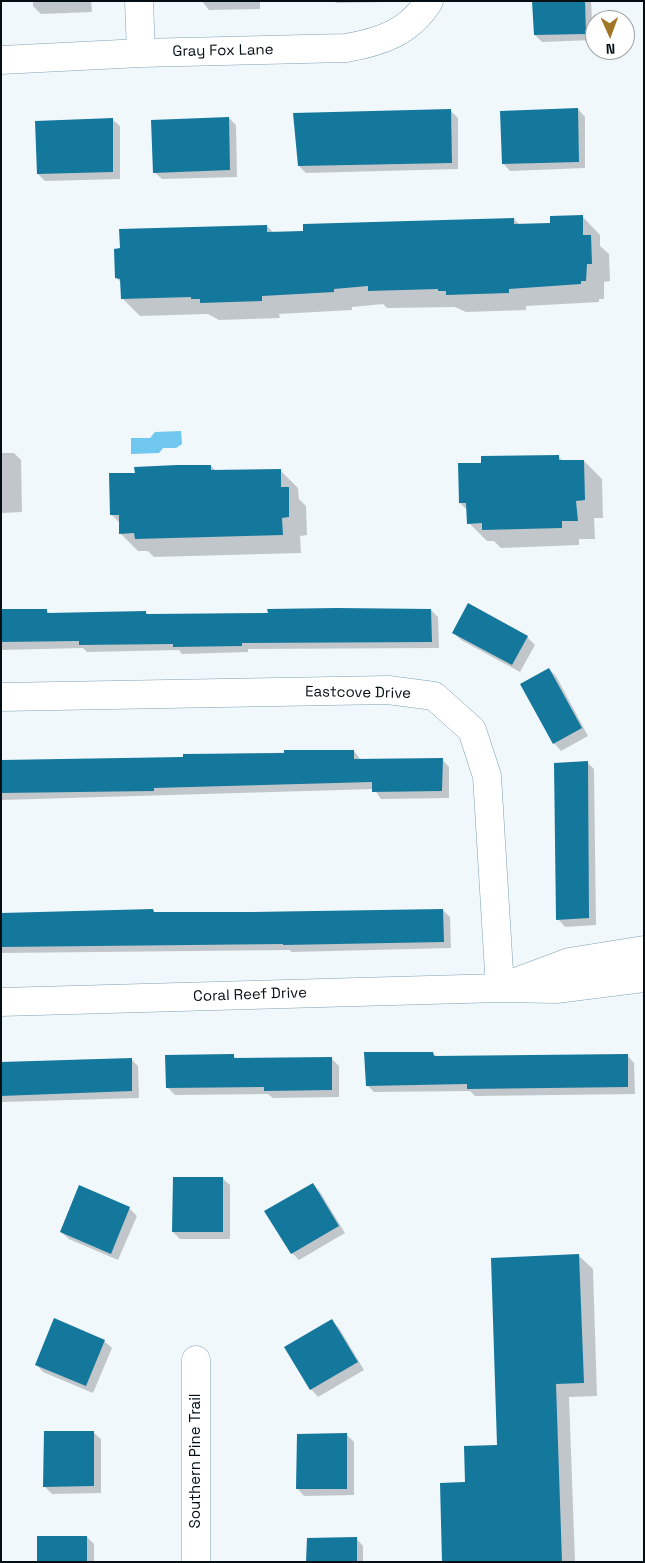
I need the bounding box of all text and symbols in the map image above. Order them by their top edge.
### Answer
north arrow [585,10,635,60]
text: N [605,40,616,58]
street label: Gray Fox Lane [172,41,274,61]
street label: Eastcove Drive [305,683,411,703]
street label: Coral Reef Drive [193,984,307,1006]
street label: Southern Pine Trail [187,1393,205,1529]

